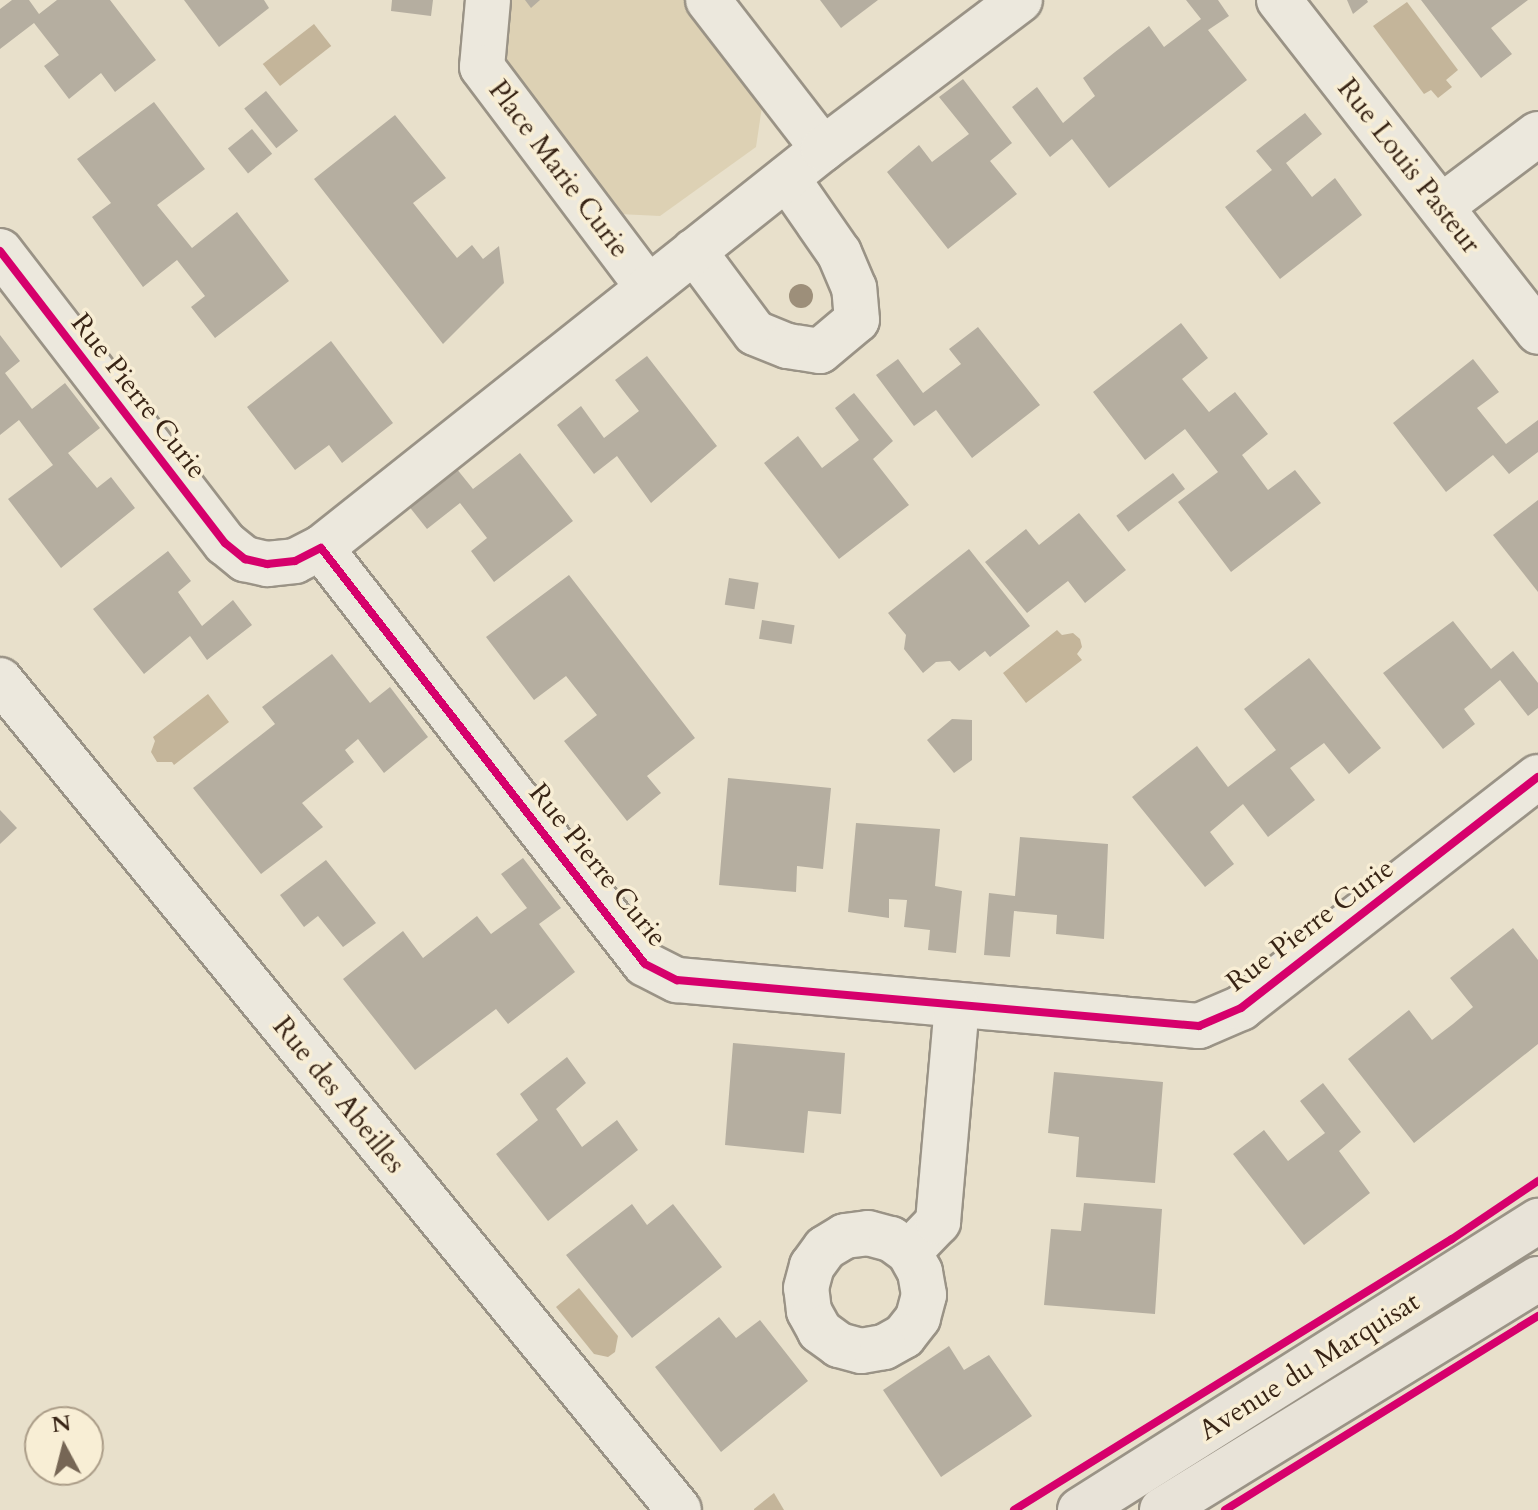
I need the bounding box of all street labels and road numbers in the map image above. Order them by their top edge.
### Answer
street label: Rue Louis Pasteur [1330,72,1488,260]
street label: Place Marie Curie [481,74,637,264]
street label: Rue Pierre Curie [64,307,214,485]
street label: Rue Pierre Curie [522,777,674,953]
street label: Rue Pierre Curie [1220,851,1400,999]
street label: Rue des Abeilles [266,1010,412,1180]
street label: Avenue du Marquisat [1193,1285,1425,1447]

